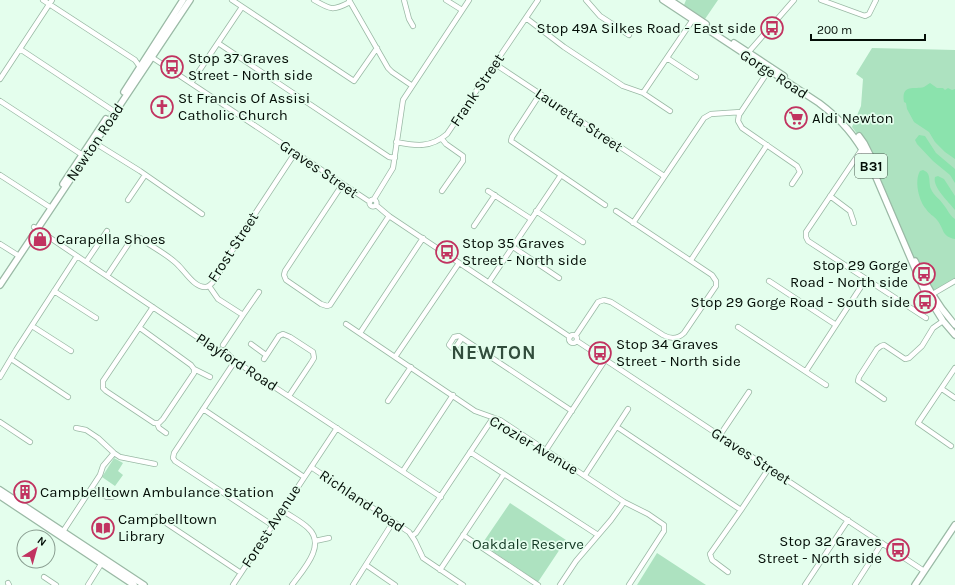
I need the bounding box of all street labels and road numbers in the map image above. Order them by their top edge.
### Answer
street label: Gorge Road [737,45,811,103]
street label: Frank Street [446,50,508,130]
street label: Lauretta Street [532,84,627,156]
street label: Newton Road [62,100,128,184]
street label: Graves Street [276,136,362,202]
road number: B31 [855,154,887,178]
street label: Frost Street [204,208,262,285]
street label: Playford Road [193,329,281,395]
street label: Crozier Avenue [486,411,582,479]
street label: Graves Street [708,424,794,489]
street label: Richland Road [316,466,408,536]
street label: Forest Avenue [238,481,304,571]

